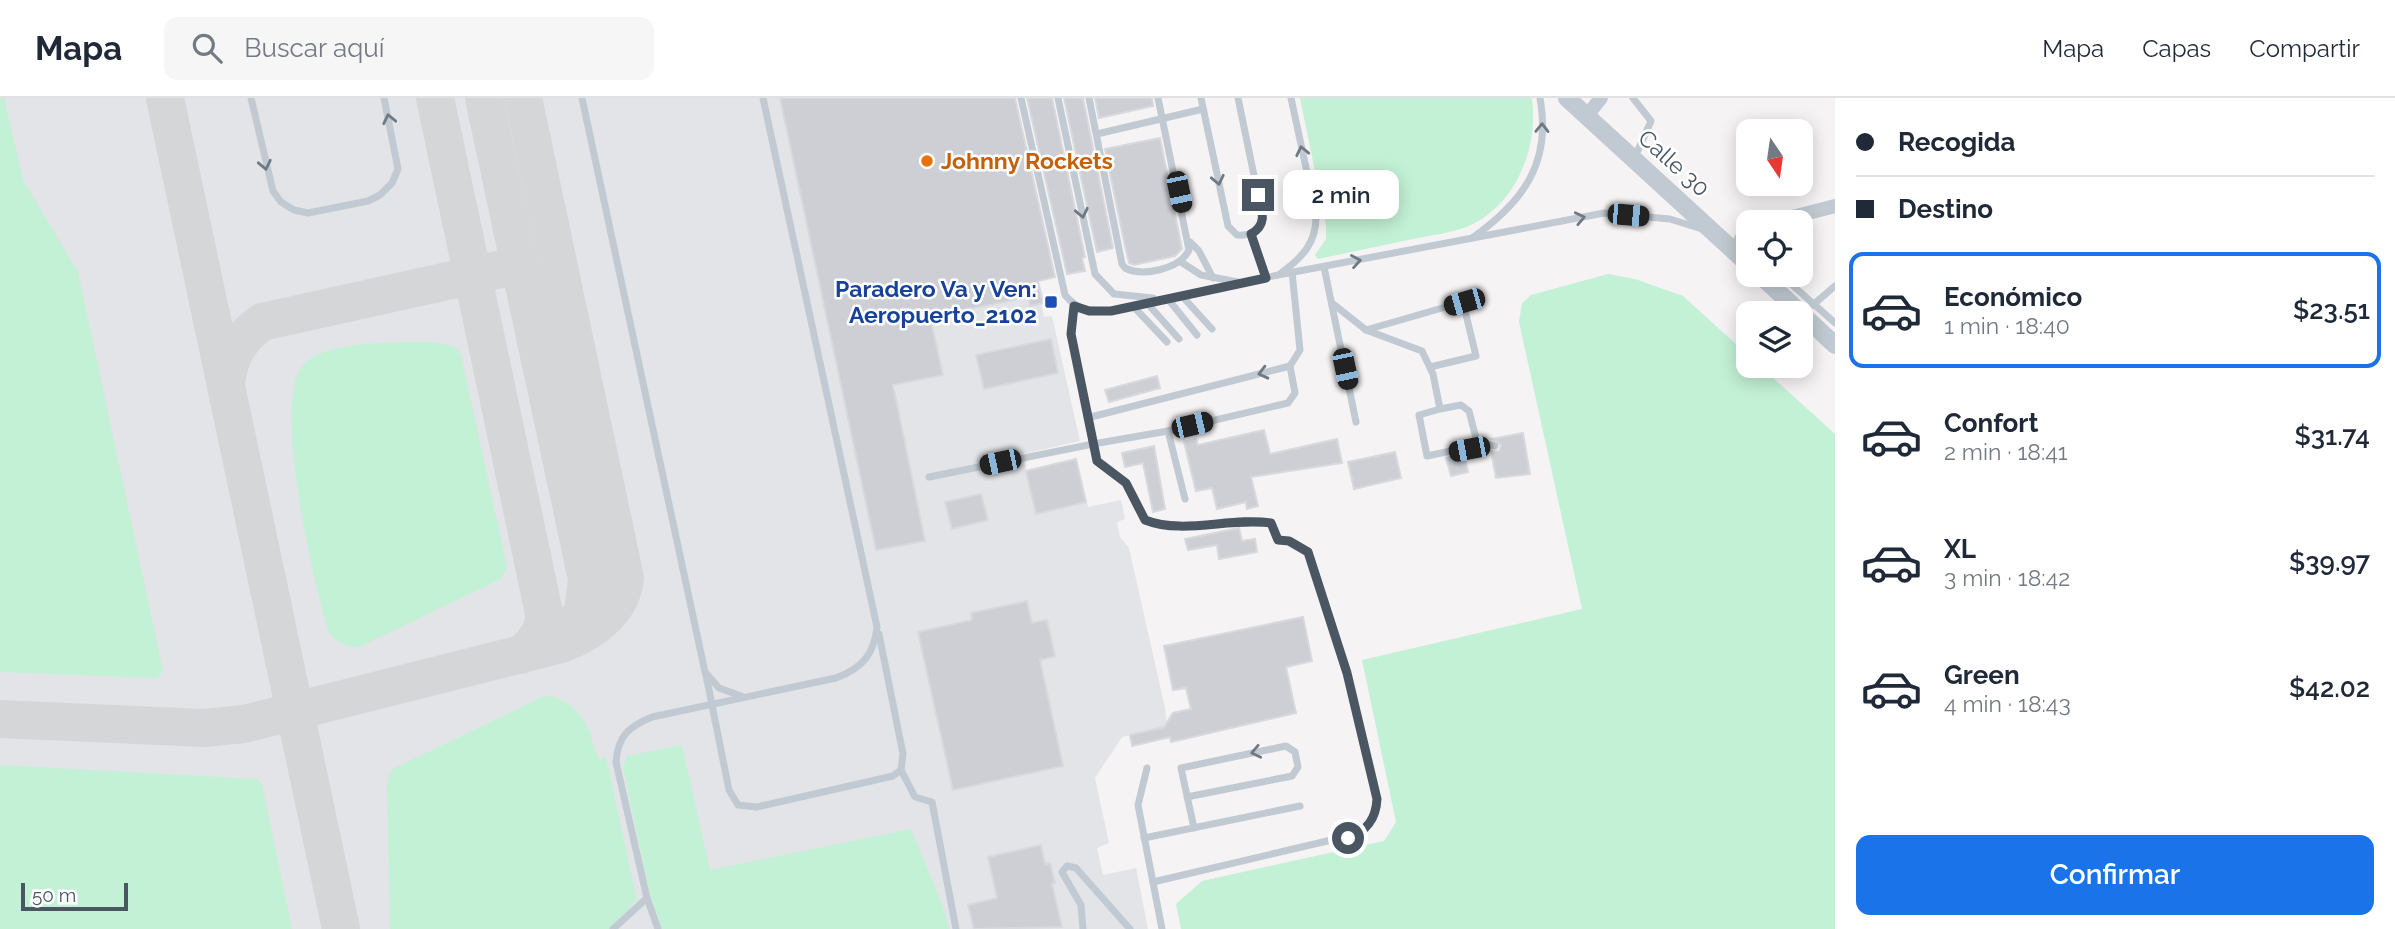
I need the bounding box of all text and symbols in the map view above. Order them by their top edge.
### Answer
search box [164,17,654,80]
text: Mapa [35,29,122,68]
icon: search [188,29,226,67]
text: Buscar aquí [244,33,384,63]
text: Mapa [2042,34,2104,63]
text: Capas [2142,34,2211,63]
text: Compartir [2249,34,2360,63]
one-way arrow [382,113,397,125]
north arrow [1736,119,1813,196]
map controls [1736,119,1813,378]
one-way arrow [1534,122,1550,132]
street label: Calle 30 [1633,124,1716,202]
text: Recogida [1898,127,2016,157]
one-way arrow [1296,145,1310,157]
place label: Johnny Rockets [941,147,1113,174]
marker: Johnny Rockets [919,153,935,169]
one-way arrow [257,159,272,171]
car [1165,169,1194,215]
callout: 2 min [1282,170,1398,220]
one-way arrow [1210,174,1224,186]
route end [1242,179,1274,211]
text: 2 min [1312,181,1370,208]
text: Destino [1898,194,1993,224]
car [1607,203,1650,227]
one-way arrow [1074,207,1088,219]
button: locate [1736,210,1813,287]
one-way arrow [1574,211,1586,226]
one-way arrow [1350,254,1362,269]
place label: Paradero Va y Ven: Aeropuerto_2102 [835,275,1037,328]
icon: car [1860,279,1923,342]
text: Económico [1944,282,2082,312]
car [1441,286,1488,318]
marker: Paradero Va y Ven: Aeropuerto_2102 [1043,294,1059,310]
text: $23.51 [2293,295,2370,325]
button: layers [1736,301,1813,378]
text: 1 min · 18:40 [1944,312,2070,339]
car [1331,346,1360,392]
one-way arrow [1257,365,1269,379]
icon: car [1860,405,1923,468]
text: Confort [1944,408,2038,438]
car [1170,410,1215,440]
text: $31.74 [2294,421,2370,451]
car [1447,435,1492,463]
text: 2 min · 18:41 [1944,438,2068,465]
car [978,447,1023,477]
icon: car [1860,531,1923,594]
text: XL [1944,534,1976,564]
text: $39.97 [2289,547,2370,577]
text: 3 min · 18:42 [1944,564,2070,591]
icon: car [1860,657,1923,720]
text: Green [1944,660,2020,690]
text: $42.02 [2289,673,2370,703]
text: 4 min · 18:43 [1944,690,2071,717]
one-way arrow [1250,744,1262,758]
route start [1332,822,1364,854]
button: Confirmar [1856,835,2374,915]
scale bar [21,880,128,912]
text: 50 m [32,884,76,906]

